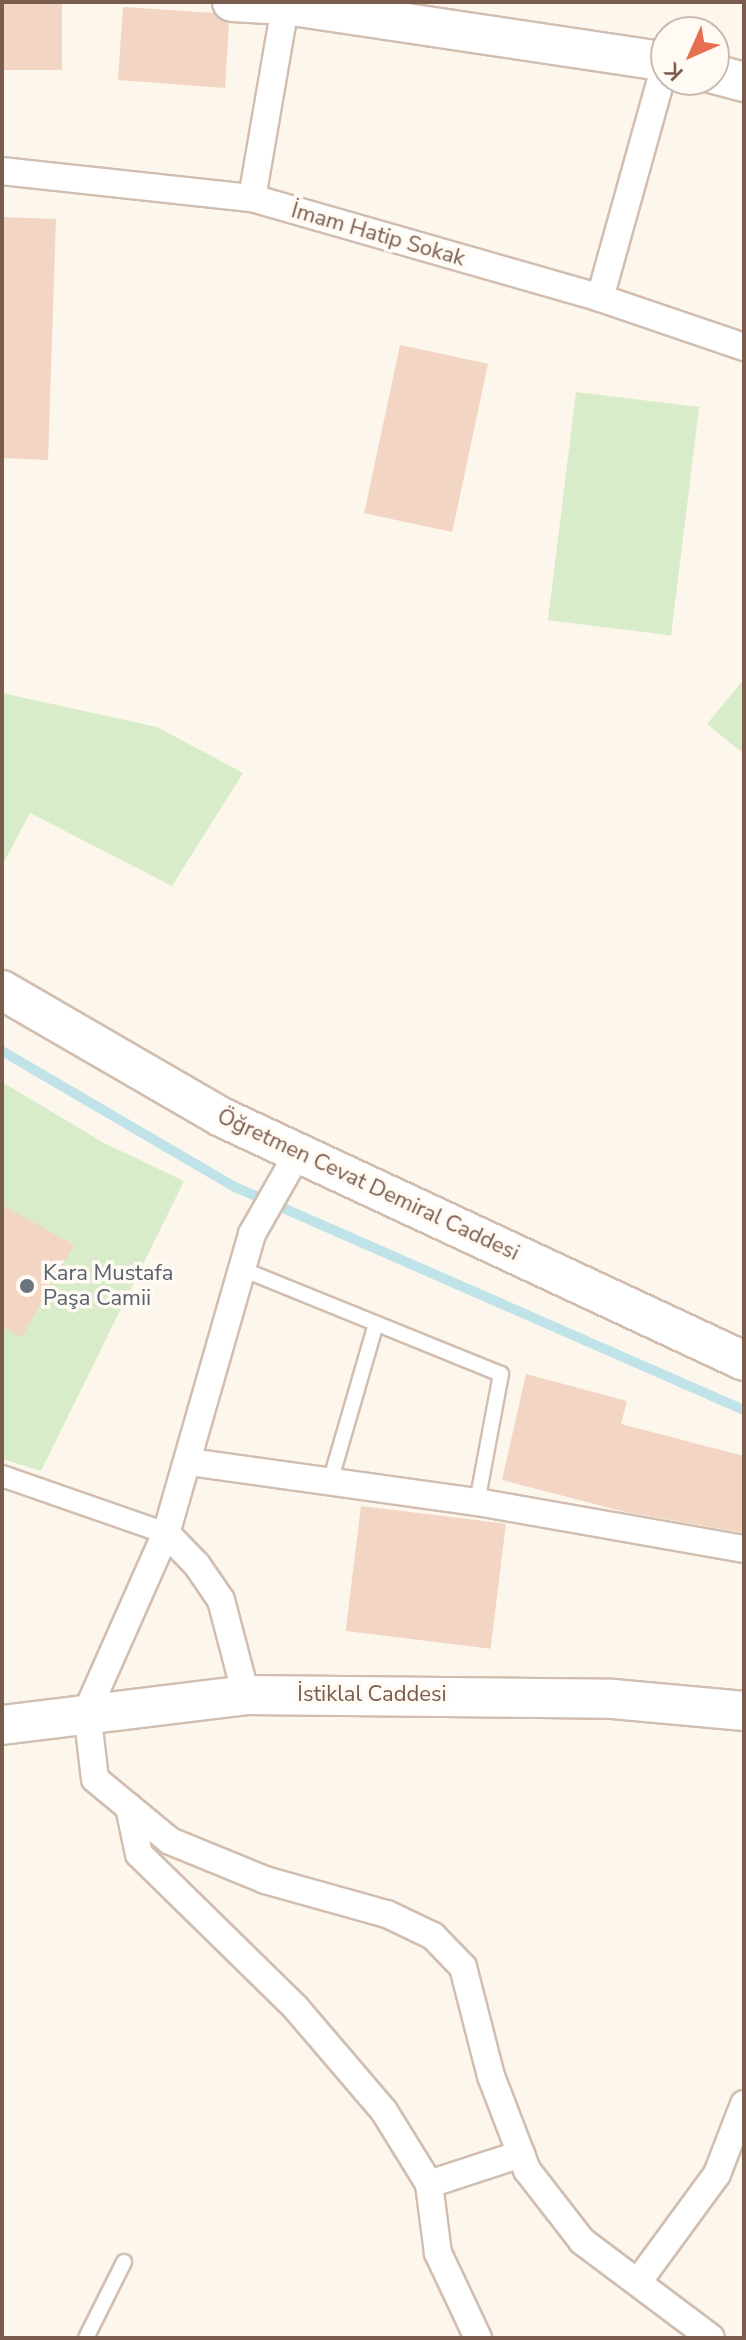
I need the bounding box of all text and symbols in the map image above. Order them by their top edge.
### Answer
north arrow [650,16,730,96]
text: K [659,56,690,87]
street label: İmam Hatip Sokak [288,198,468,272]
street label: Öğretmen Cevat Demiral Caddesi [213,1103,523,1267]
place label: Kara Mustafa Paşa Camii [43,1260,173,1312]
marker: Kara Mustafa Paşa Camii [18,1277,36,1295]
street label: İstiklal Caddesi [297,1682,447,1708]

